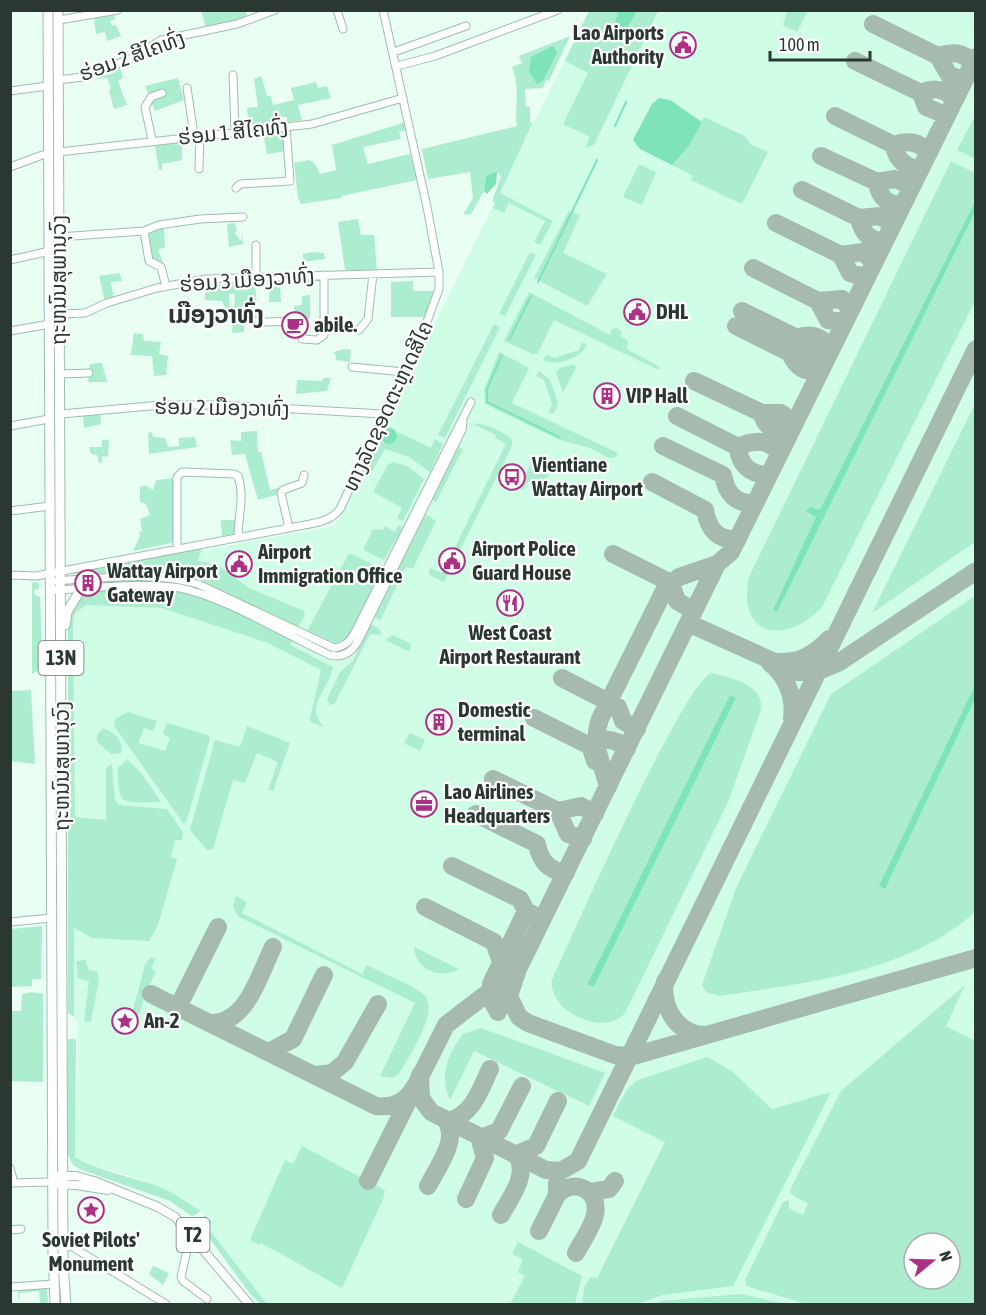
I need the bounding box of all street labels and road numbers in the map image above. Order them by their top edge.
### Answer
street label: ຮ່ອມ 2 ສີໄຄທົ່ງ [75,23,188,85]
street label: ຮ່ອມ 1 ສີໄຄທົ່ງ [177,112,289,149]
street label: ຖະຫນົນສຸພານຸວົງ [46,215,73,345]
street label: ຮ່ອມ 3 ເມືອງວາທົ່ງ [178,261,315,296]
street label: ທາງລັດຊອດຕະຫຼາດສີໄຄ [337,316,438,495]
street label: ຮ່ອມ 2 ເມືອງວາທົ່ງ [154,392,290,420]
road number: 13N [38,641,84,675]
street label: ຖະຫນົນສຸພານຸວົງ [49,701,76,831]
road number: T2 [176,1218,210,1252]

